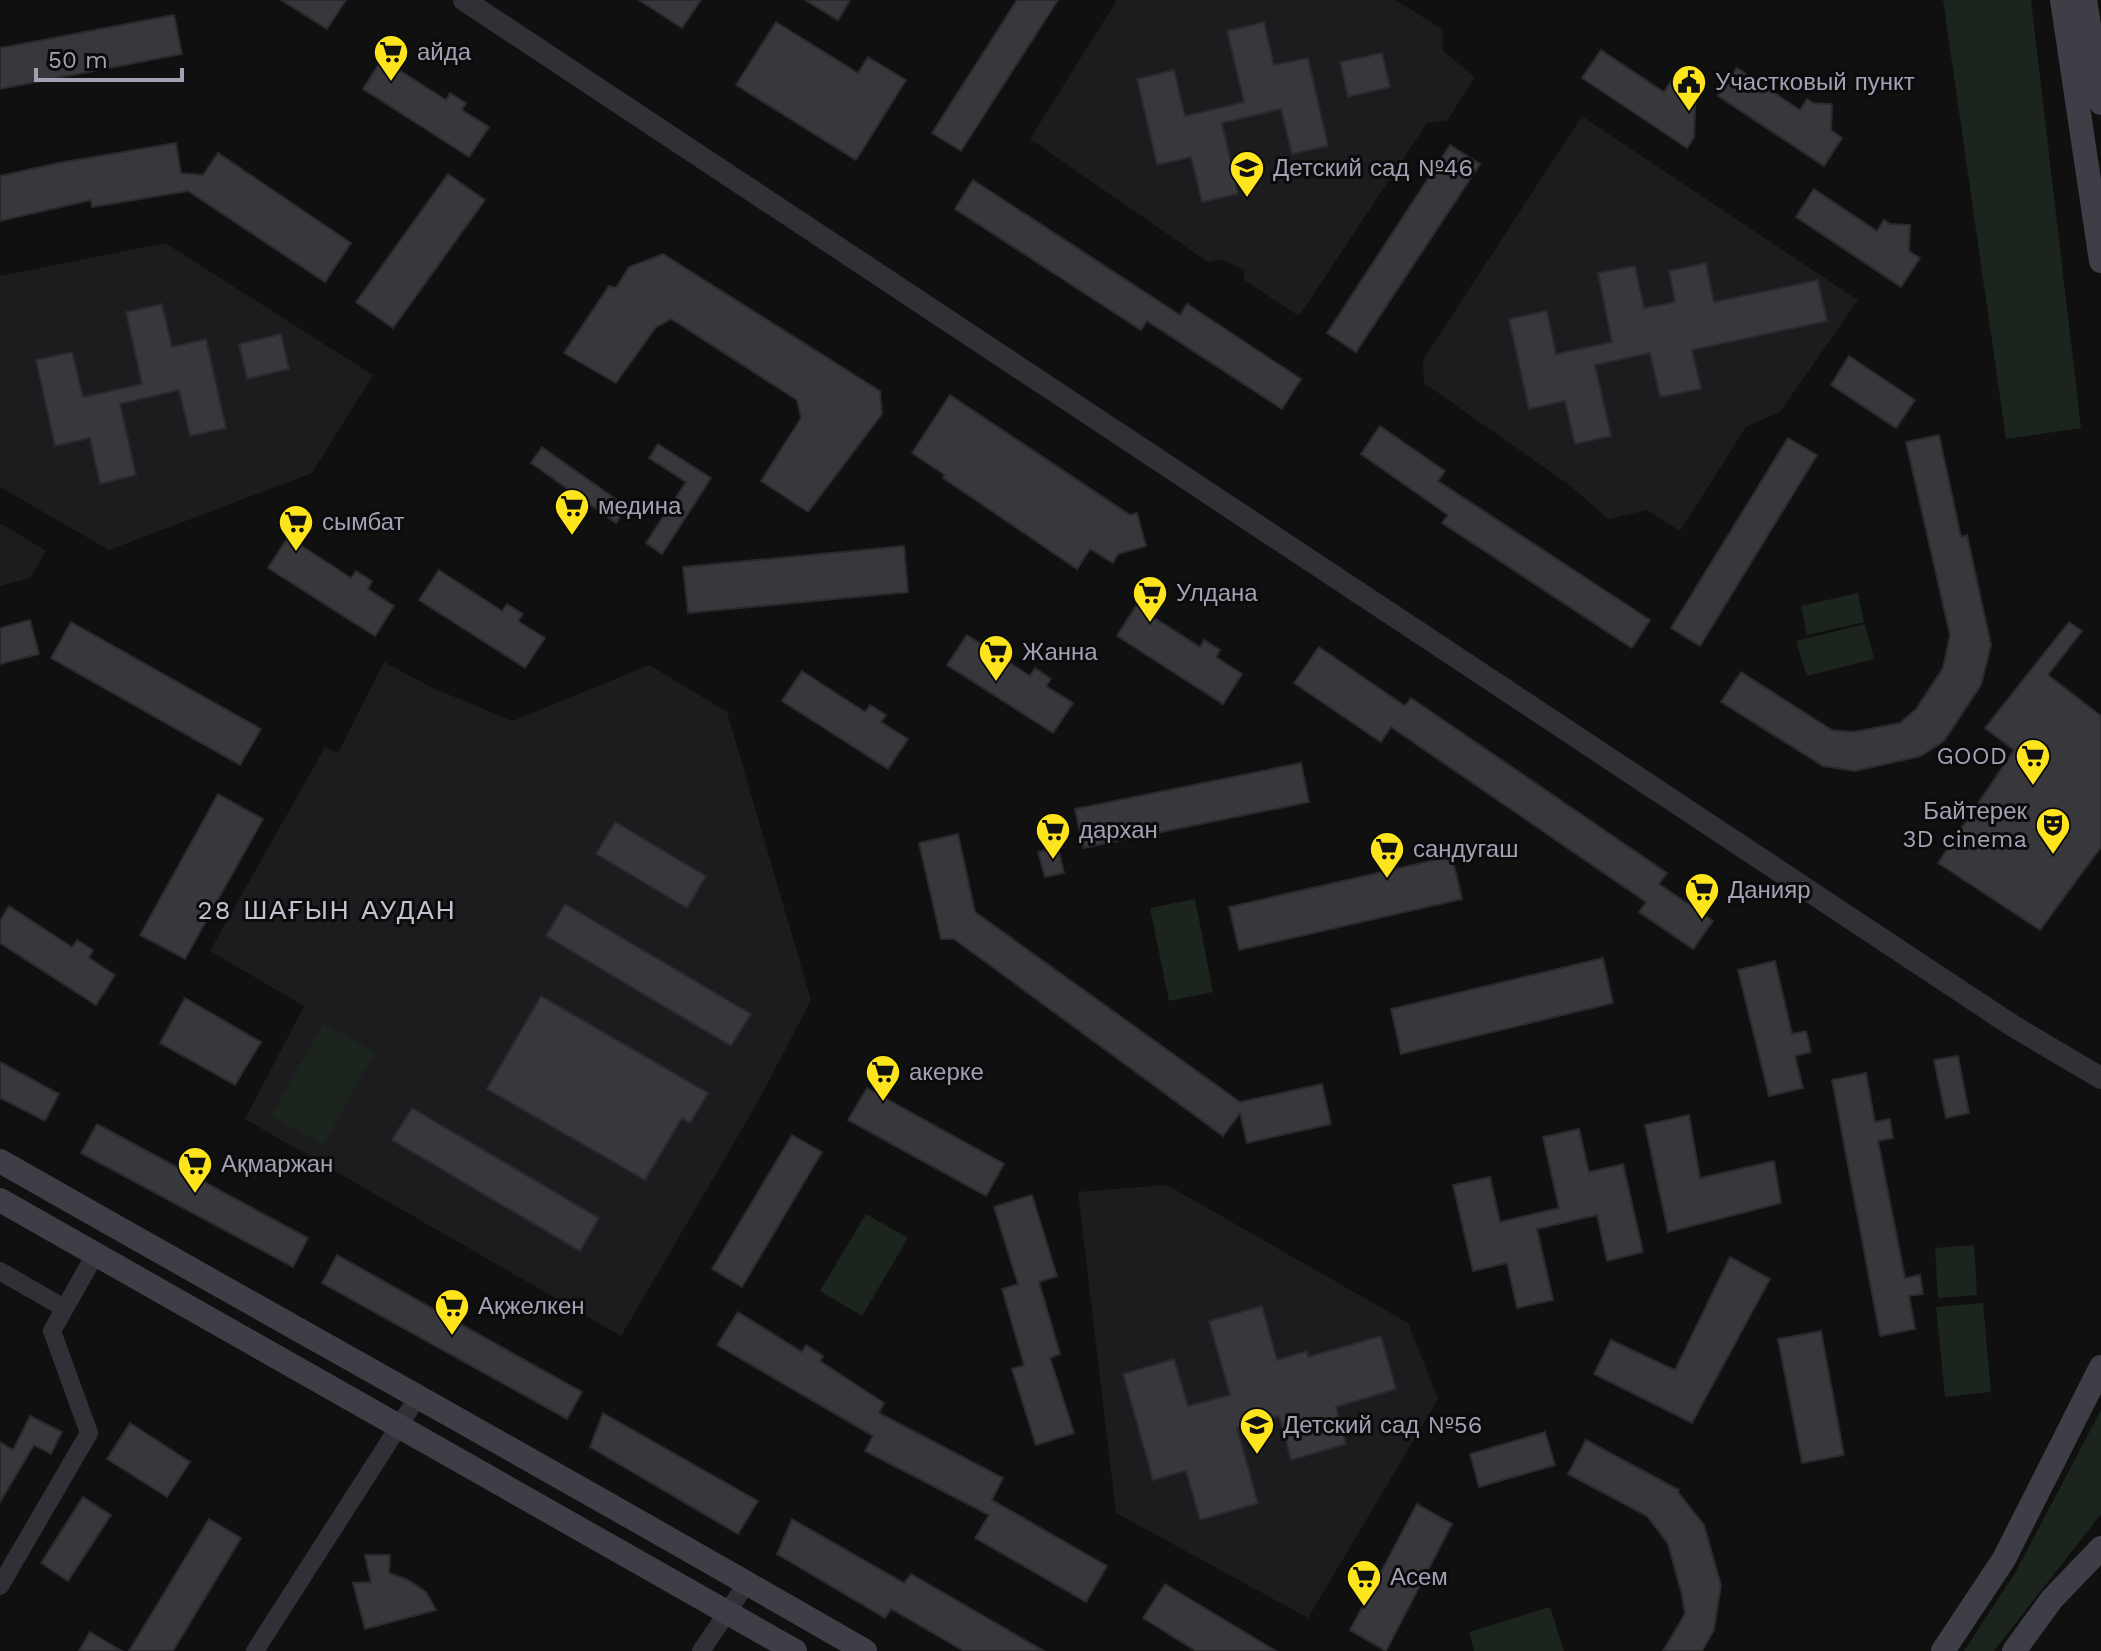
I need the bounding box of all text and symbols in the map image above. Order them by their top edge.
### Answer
scale bar [36,32,182,82]
supermarket icon: айда [372,33,410,83]
place label: айда [417,38,472,66]
text: 50 m [48,46,108,74]
public building icon: Участковый пункт [1670,63,1708,113]
place label: Участковый пункт [1715,68,1915,96]
school or university icon: Детский сад №46 [1228,149,1266,199]
place label: Детский сад №46 [1273,154,1473,182]
supermarket icon: медина [553,487,591,537]
place label: медина [598,492,682,520]
supermarket icon: сымбат [277,503,315,553]
place label: сымбат [322,508,405,536]
supermarket icon: Улдана [1131,574,1169,624]
place label: Улдана [1176,579,1258,607]
supermarket icon: Жанна [977,633,1015,683]
place label: Жанна [1022,638,1098,666]
supermarket icon: GOOD [2014,737,2052,787]
place label: GOOD [1936,742,2007,770]
place label: Байтерек 3D cinema [1903,797,2027,853]
theatre icon: Байтерек 3D cinema [2034,806,2072,856]
supermarket icon: дархан [1034,811,1072,861]
place label: дархан [1079,816,1158,844]
supermarket icon: сандугаш [1368,830,1406,880]
place label: сандугаш [1413,835,1518,863]
supermarket icon: Данияр [1683,871,1721,921]
place label: Данияр [1728,876,1811,904]
district label: 28 ШАҒЫН АУДАН [197,895,457,925]
supermarket icon: акерке [864,1053,902,1103]
place label: акерке [909,1058,984,1086]
supermarket icon: Ақмаржан [176,1145,214,1195]
place label: Ақмаржан [221,1150,333,1178]
supermarket icon: Ақжелкен [433,1287,471,1337]
place label: Ақжелкен [478,1292,585,1320]
school or university icon: Детский сад №56 [1238,1406,1276,1456]
place label: Детский сад №56 [1283,1411,1482,1439]
supermarket icon: Асем [1345,1558,1383,1608]
place label: Асем [1390,1563,1448,1591]

